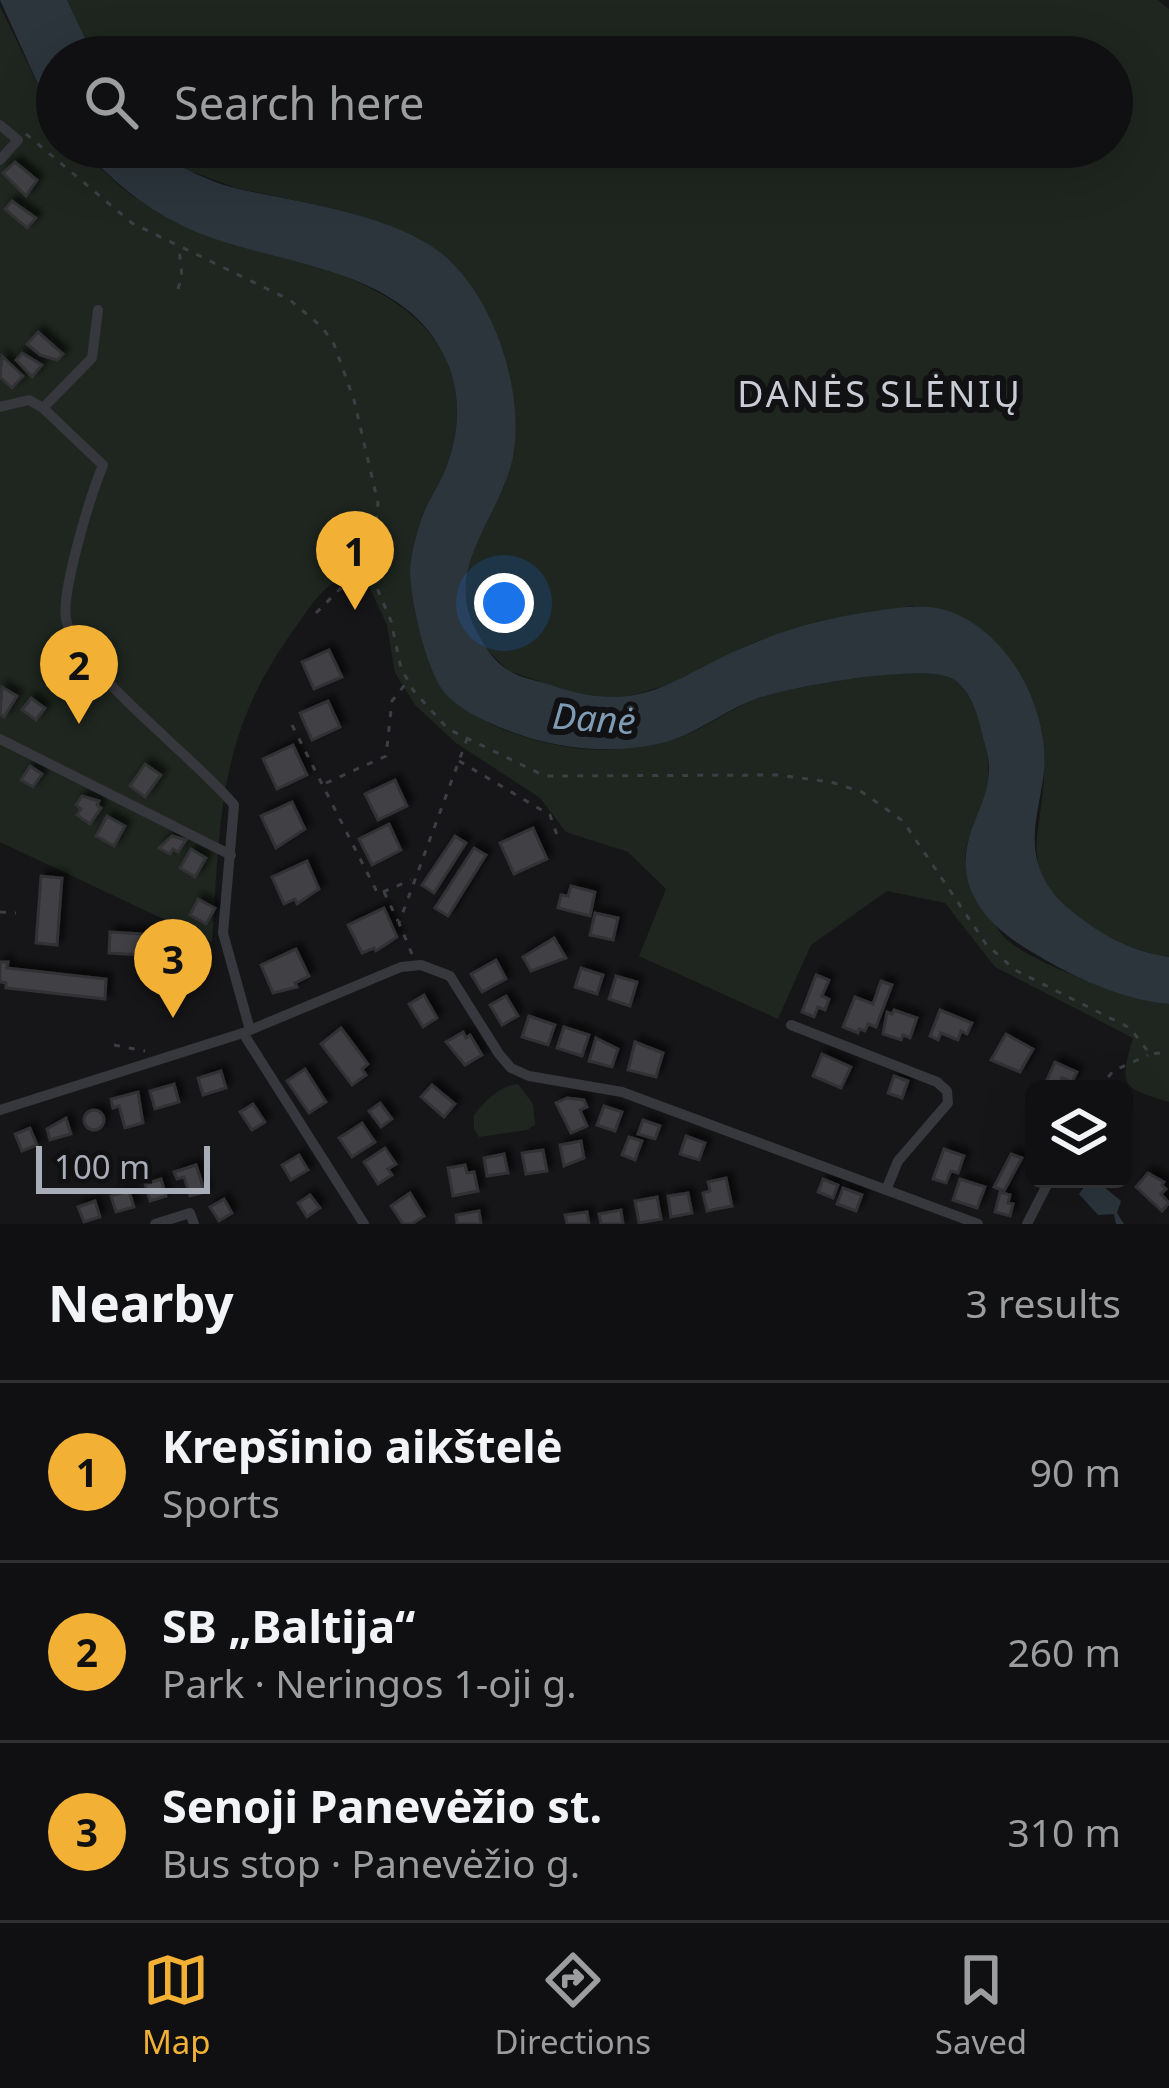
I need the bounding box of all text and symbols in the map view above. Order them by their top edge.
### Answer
search box [36,36,1133,168]
icon: search [78,69,144,135]
text: Search here [174,72,424,133]
district label: DANĖS SLĖNIŲ [737,369,1023,418]
pin: 1 [316,511,394,610]
your location [474,573,534,633]
pin: 2 [40,625,118,724]
water label: Danė [551,691,637,745]
pin: 3 [134,919,212,1018]
map controls [1025,1080,1133,1188]
button: layers [1025,1080,1133,1188]
scale bar [36,1140,210,1193]
text: 100 m [54,1144,150,1189]
text: Nearby [48,1267,234,1337]
text: 3 results [966,1276,1121,1329]
text: Krepšinio aikštelė [162,1415,563,1476]
text: 1 [76,1445,98,1498]
text: 90 m [1030,1445,1121,1498]
text: Sports [162,1476,280,1529]
text: SB „Baltija“ [162,1595,415,1656]
text: 2 [76,1625,98,1678]
text: 260 m [1007,1625,1121,1678]
text: Park · Neringos 1-oji g. [162,1656,577,1709]
text: Senoji Panevėžio st. [162,1775,602,1836]
text: 3 [76,1805,98,1858]
text: 310 m [1007,1805,1121,1858]
text: Bus stop · Panevėžio g. [162,1836,580,1889]
tab: Map [142,1947,211,2064]
tab: Directions [494,1947,651,2064]
tab: Saved [935,1947,1027,2064]

